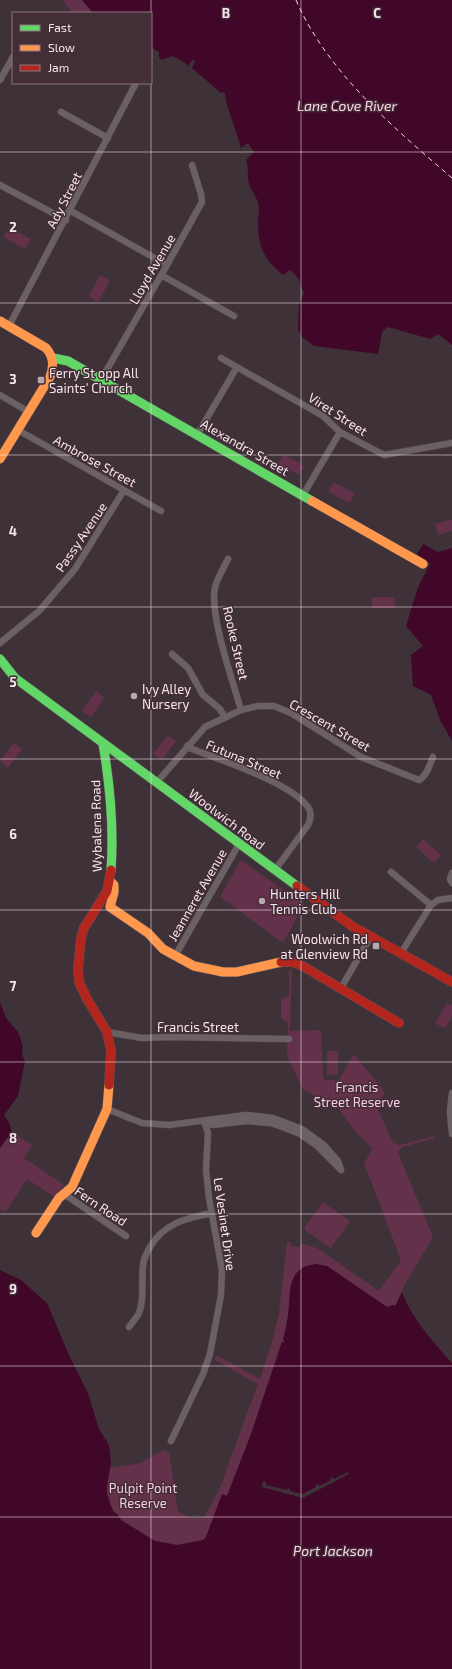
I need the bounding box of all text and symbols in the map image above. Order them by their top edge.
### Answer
text: B [222,5,230,21]
text: C [373,5,381,21]
legend [12,12,152,84]
text: Fast [48,20,72,34]
text: Slow [48,40,75,54]
text: Jam [48,60,69,74]
water label: Lane Cove River [297,97,398,114]
street label: Ady Street [43,169,85,231]
text: 2 [9,219,17,235]
street label: Lloyd Avenue [126,231,179,307]
place label: Ferry St opp All Saints' Church [49,365,139,396]
text: 3 [9,371,17,387]
marker: Ferry St opp All Saints' Church [36,375,46,385]
street label: Viret Street [305,389,371,439]
street label: Alexandra Street [198,415,292,479]
street label: Ambrose Street [51,432,139,490]
street label: Passy Avenue [52,499,110,575]
text: 4 [9,523,17,539]
street label: Rooke Street [220,605,252,681]
text: 5 [9,674,17,690]
place label: Ivy Alley Nursery [142,681,191,712]
marker: Ivy Alley Nursery [129,691,139,701]
street label: Crescent Street [287,695,373,755]
street label: Futuna Street [204,736,284,782]
street label: Wybalena Road [87,780,105,872]
street label: Woolwich Road [186,785,268,853]
text: 6 [9,826,17,842]
street label: Jeanneret Avenue [164,846,230,944]
place label: Hunters Hill Tennis Club [270,886,340,917]
marker: Hunters Hill Tennis Club [257,896,267,906]
place label: Woolwich Rd at Glenview Rd [281,931,368,962]
marker: Woolwich Rd at Glenview Rd [371,941,381,951]
text: 7 [10,978,17,994]
street label: Francis Street [157,1019,239,1035]
park label: Francis Street Reserve [314,1079,400,1110]
text: 8 [9,1130,17,1146]
street label: Le Vesinet Drive [211,1176,239,1272]
street label: Fern Road [72,1183,130,1229]
text: 9 [9,1281,17,1297]
park label: Pulpit Point Reserve [109,1480,177,1511]
water label: Port Jackson [293,1542,373,1559]

